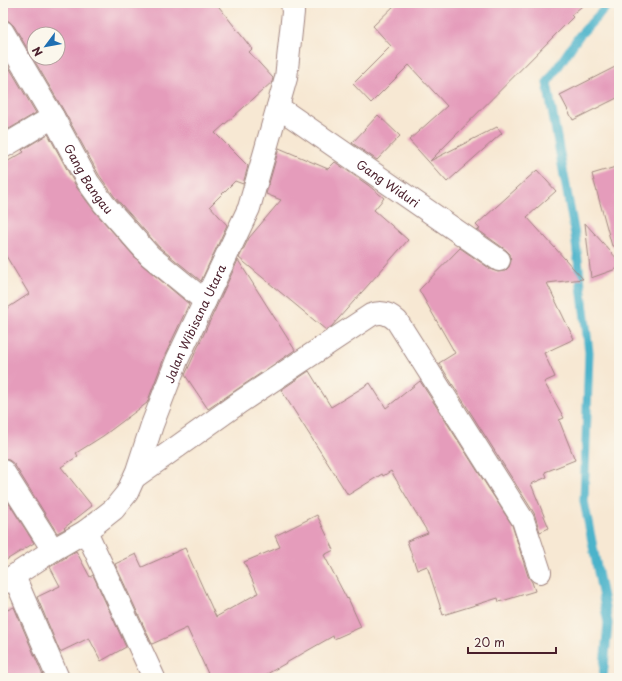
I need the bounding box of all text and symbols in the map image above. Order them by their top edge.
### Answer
north arrow [26,26,66,66]
text: N [27,43,47,60]
street label: Gang Bangau [60,140,118,218]
street label: Gang Widuri [353,155,423,212]
street label: Jalan Wibisana Utara [160,261,230,386]
scale bar [468,629,556,655]
text: 20 m [474,633,505,651]

